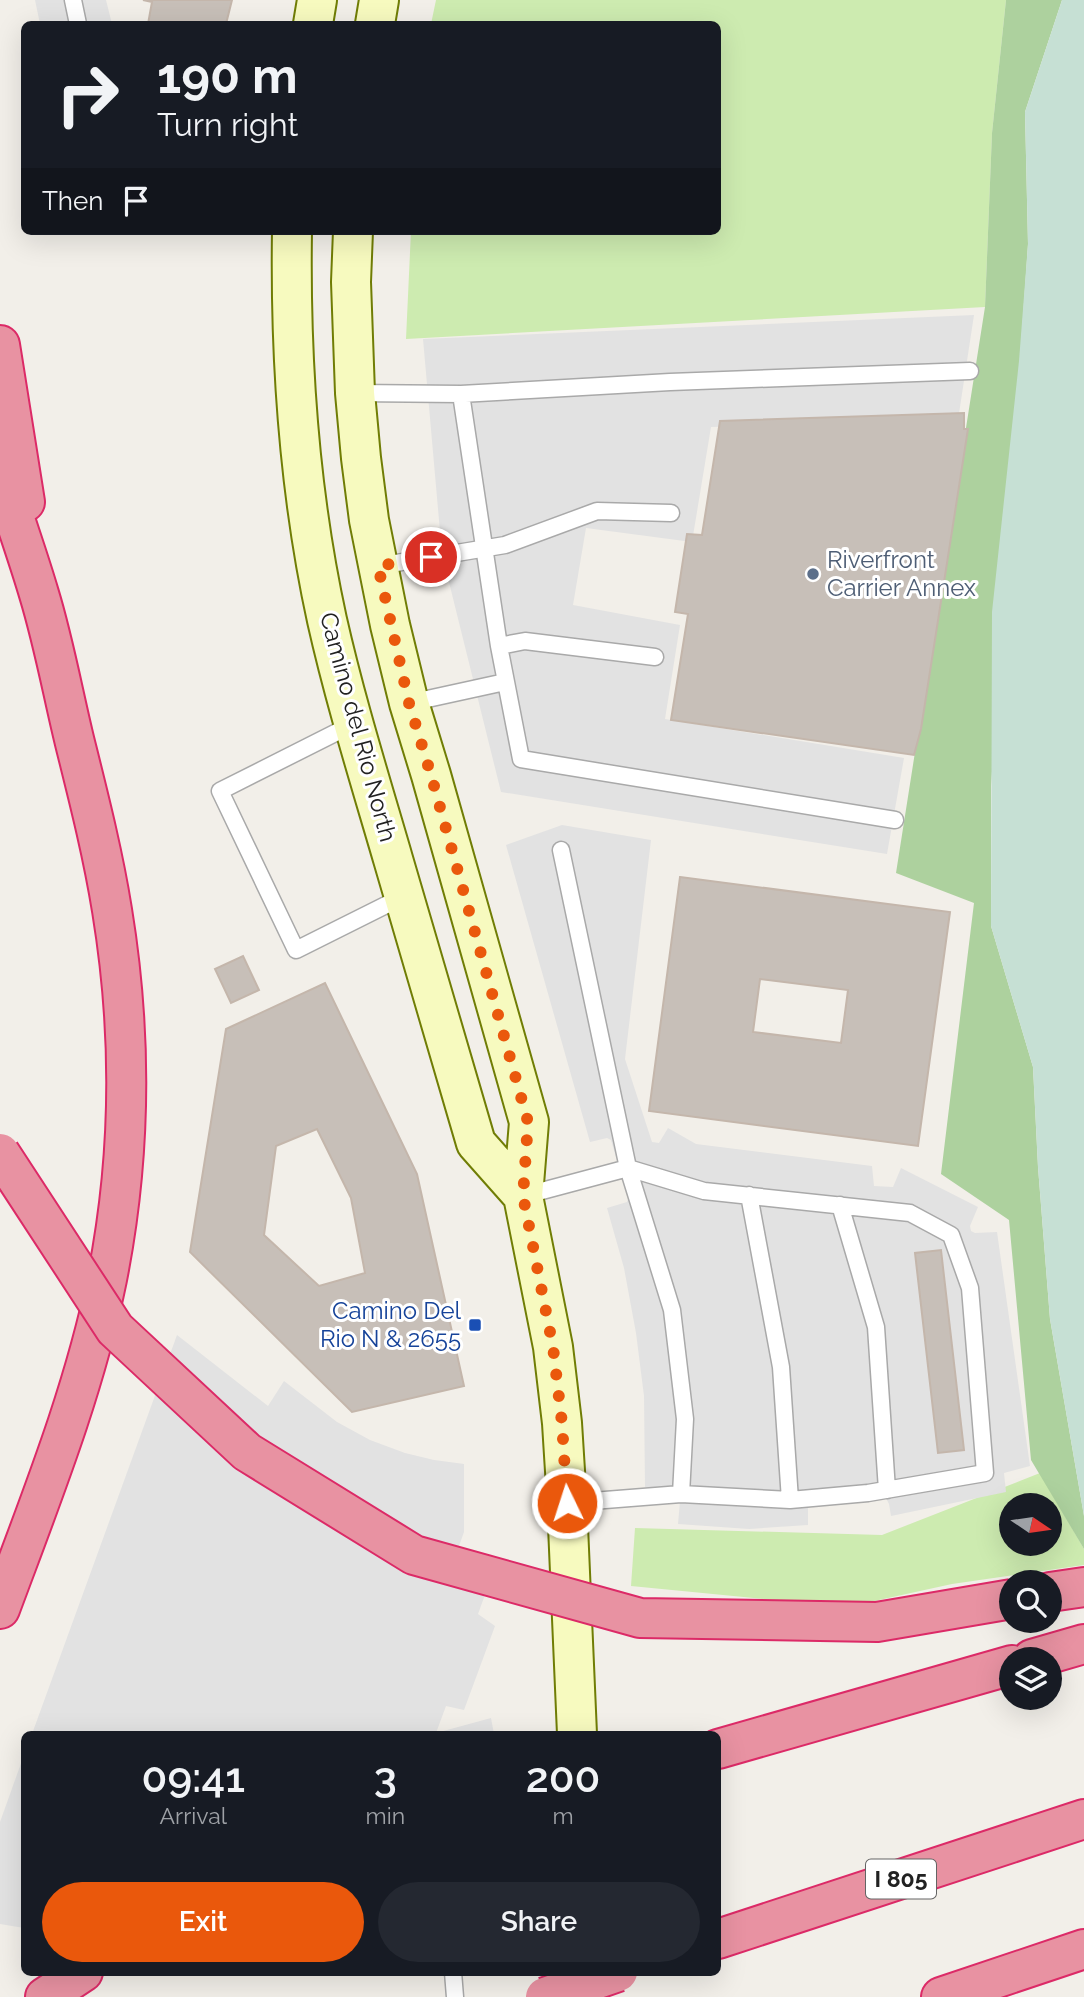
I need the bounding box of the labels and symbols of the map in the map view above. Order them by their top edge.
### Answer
pin [401,527,461,587]
place label: Riverfront Carrier Annex [827,545,976,602]
marker: Riverfront Carrier Annex [805,566,821,582]
street label: Camino del Rio North [314,609,403,845]
place label: Camino Del Rio N & 2655 [320,1296,461,1353]
marker: Camino Del Rio N & 2655 [467,1317,483,1333]
position arrow [530,1466,604,1540]
north arrow [999,1493,1062,1556]
road number: I 805 [866,1860,936,1898]

